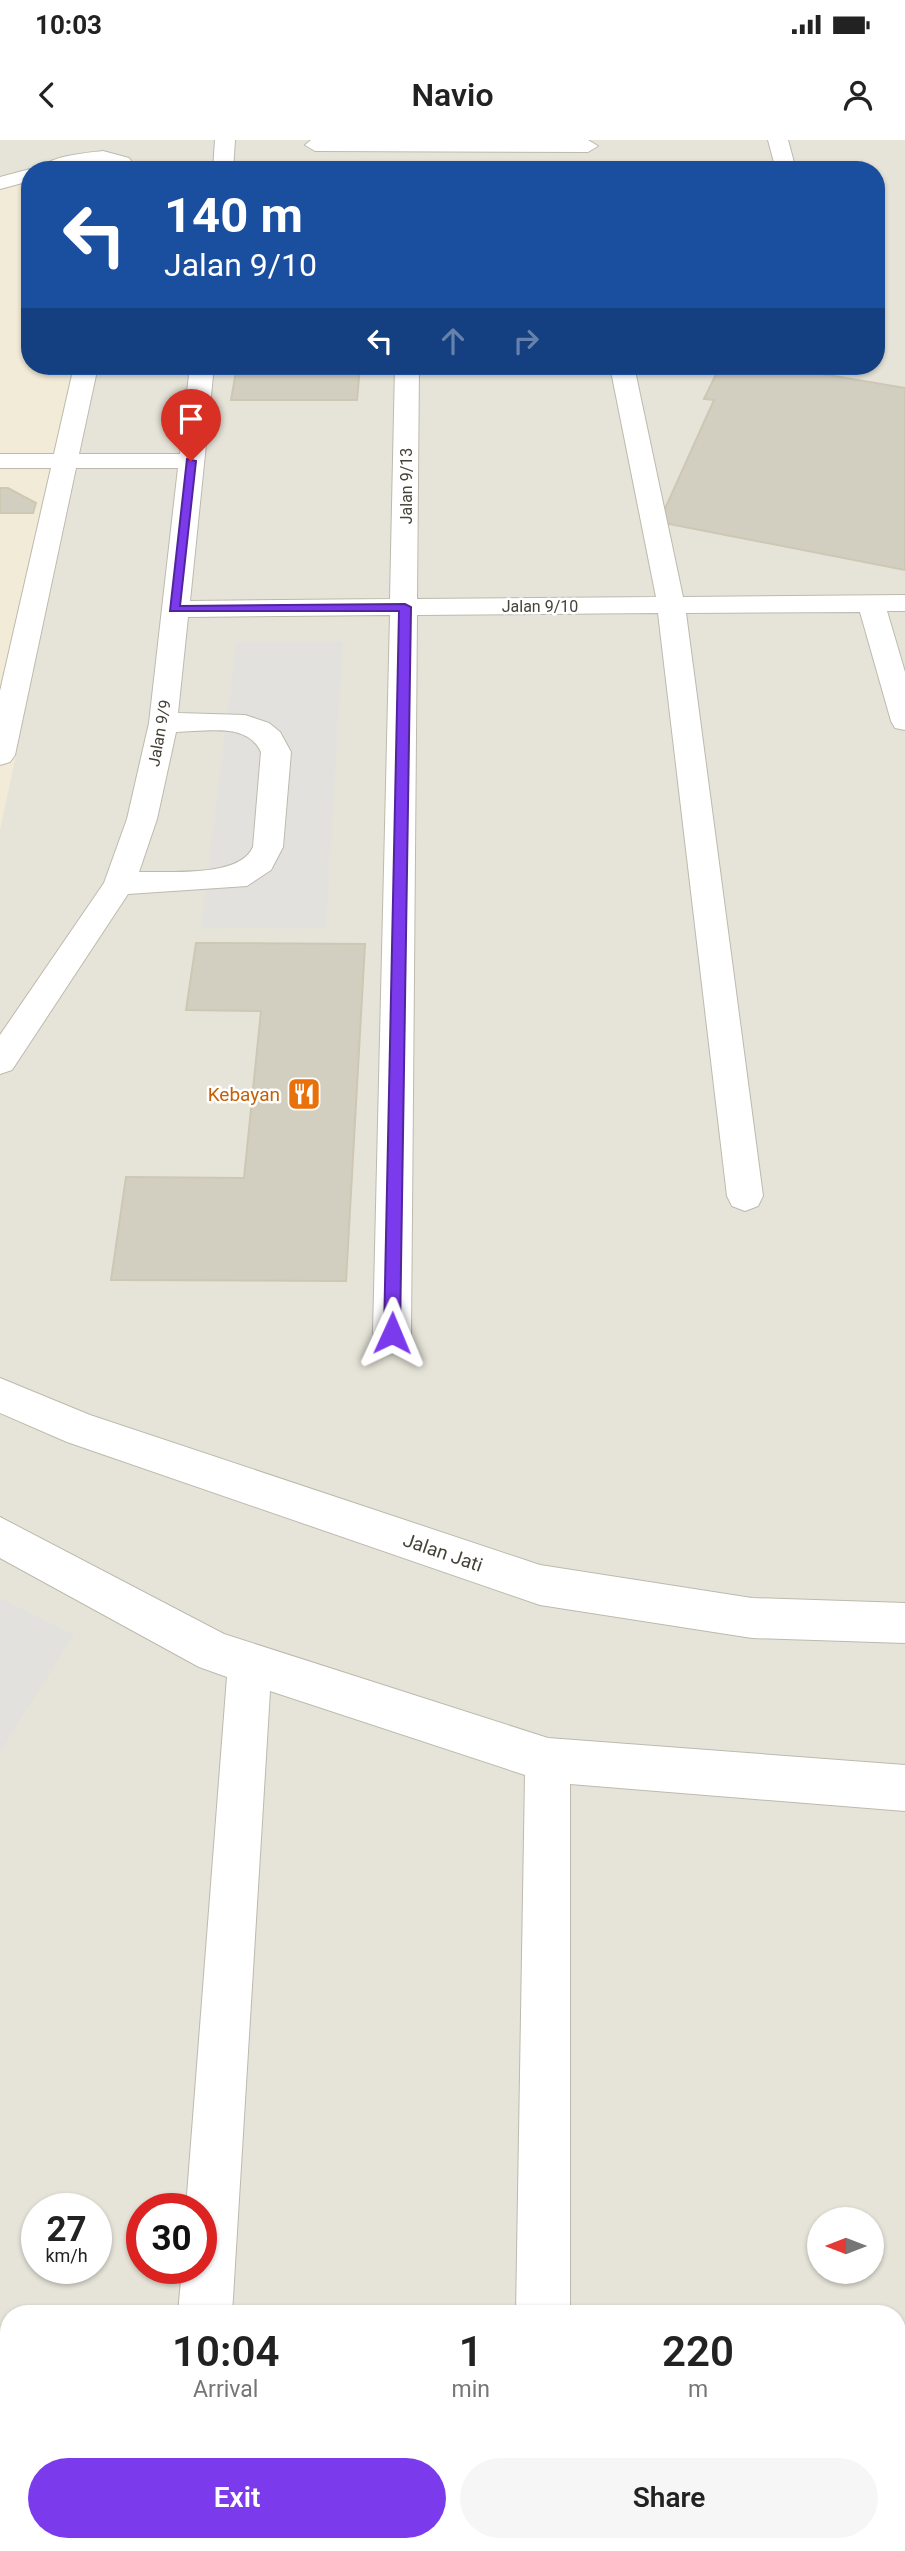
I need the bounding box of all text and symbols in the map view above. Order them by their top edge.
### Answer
text: 10:03 [35,10,102,40]
icon: back [28,76,66,114]
text: Navio [411,76,494,114]
icon: person [839,76,877,114]
text: 140 m [164,187,303,244]
icon: left [49,189,140,280]
text: Jalan 9/10 [164,246,317,284]
icon: left [361,322,399,360]
icon: ahead [434,322,472,360]
icon: right [507,322,545,360]
pin [161,389,221,461]
icon: arrive [172,400,210,438]
street label: Jalan 9/13 [397,448,416,524]
street label: Jalan 9/10 [502,597,578,616]
street label: Jalan 9/9 [144,698,175,768]
restaurant icon: Kebayan [285,1075,323,1113]
place label: Kebayan [208,1083,280,1106]
position arrow [355,1296,429,1370]
street label: Jalan Jati [400,1528,486,1577]
speed limit sign: 30 [126,2193,217,2284]
north arrow [807,2207,884,2284]
map controls [807,2207,884,2284]
text: 27 [46,2209,87,2250]
text: km/h [45,2245,88,2266]
text: 10:04 [172,2327,279,2376]
text: 1 [459,2327,483,2376]
text: 220 [662,2327,734,2376]
text: Arrival [193,2376,258,2403]
text: min [451,2376,490,2403]
text: m [688,2376,708,2403]
button: Exit [28,2458,446,2538]
button: Share [460,2458,878,2538]

